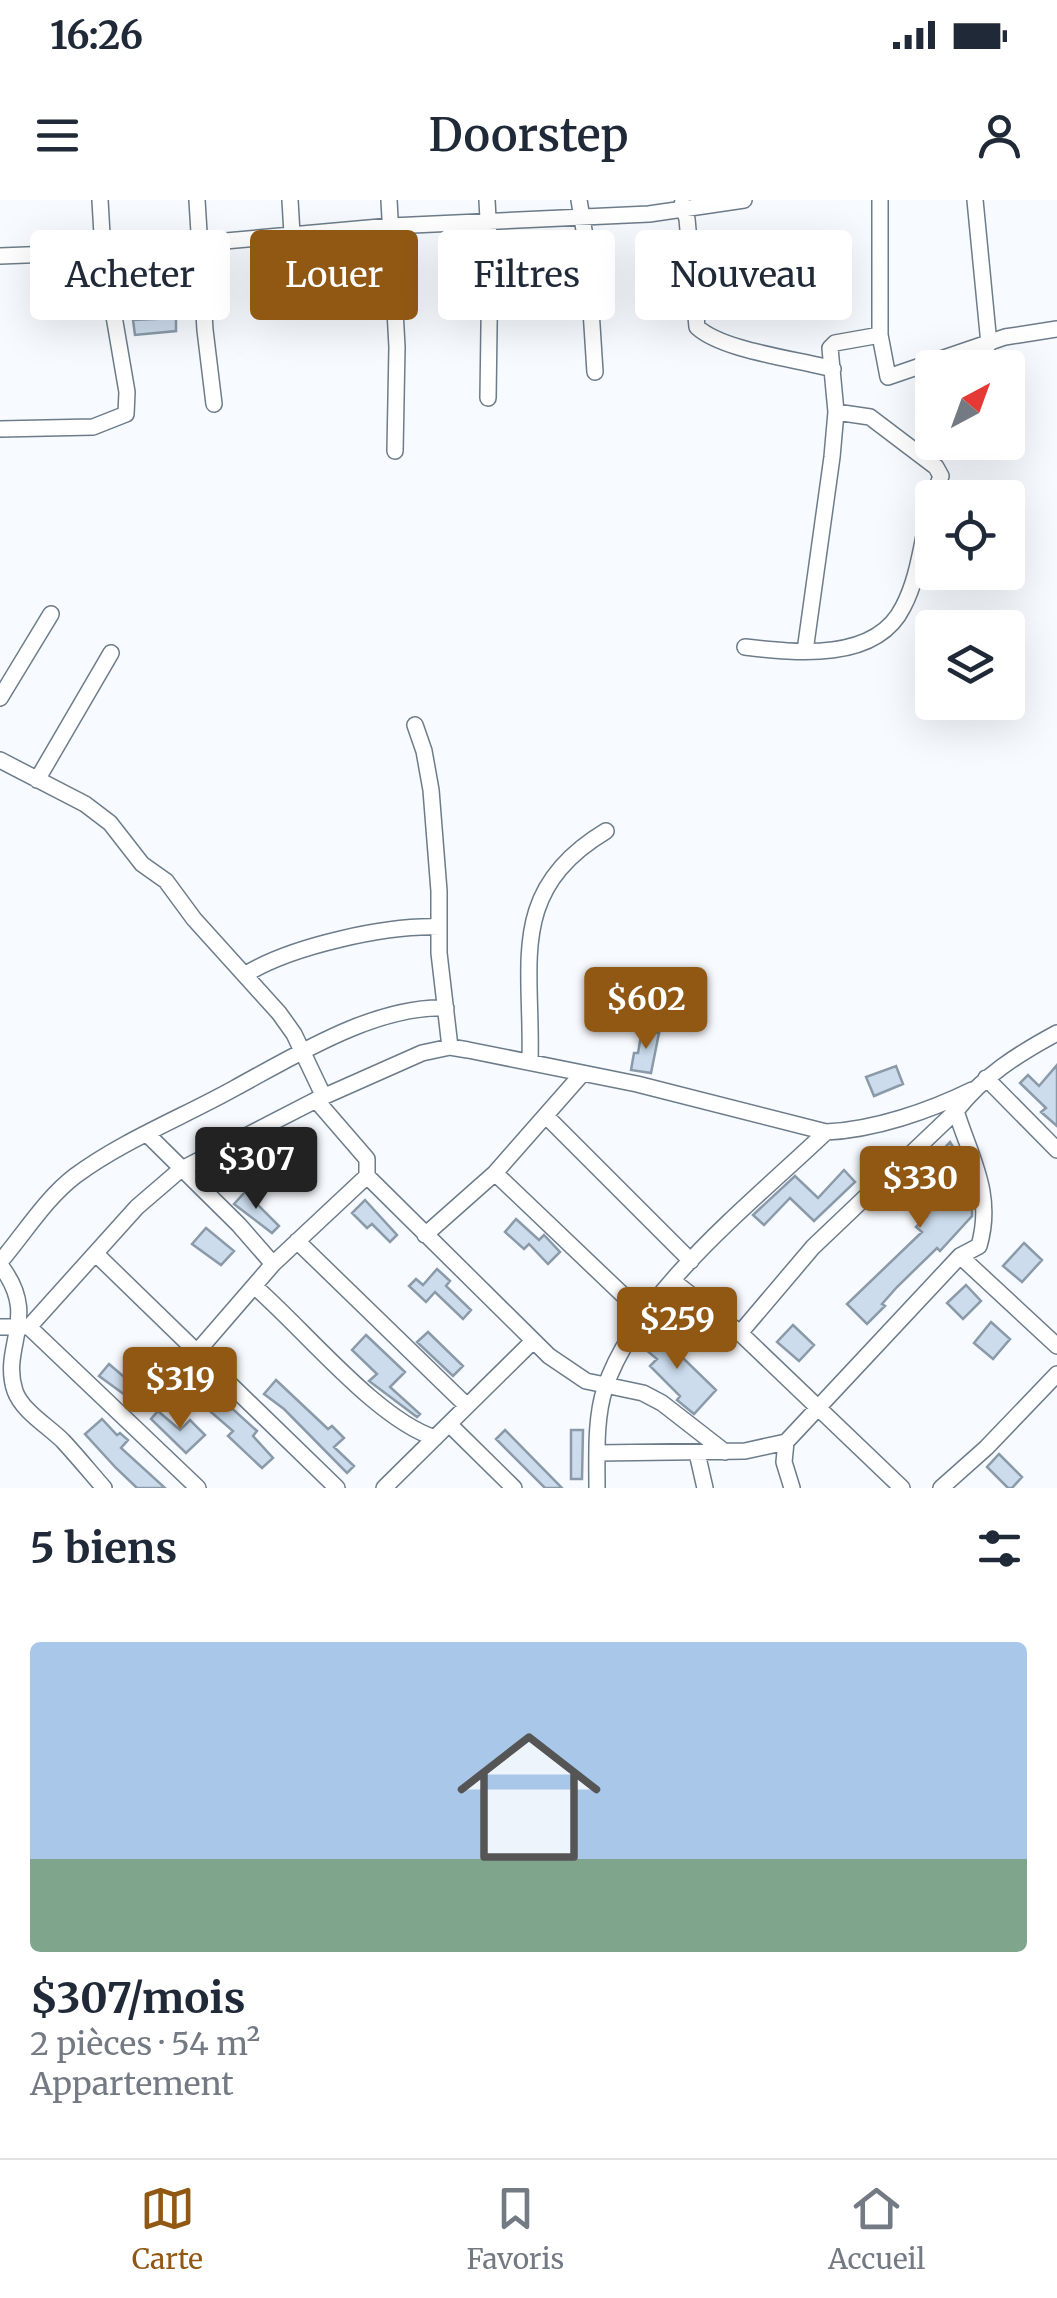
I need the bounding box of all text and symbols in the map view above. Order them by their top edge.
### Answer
text: 16:26 [50,12,143,59]
text: Doorstep [429,107,628,163]
icon: menu [30,108,85,163]
icon: person [972,108,1027,163]
chip: Acheter [30,230,230,320]
chip: Louer [250,230,418,320]
chip: Filtres [438,230,615,320]
chip: Nouveau [635,230,852,320]
north arrow [915,350,1025,460]
map controls [915,350,1025,720]
button: locate [915,480,1025,590]
button: layers [915,610,1025,720]
pin: $602 [587,967,705,1052]
text: $602 [606,979,686,1019]
pin: $307 [197,1127,315,1212]
text: $307 [217,1139,295,1179]
pin: $330 [861,1146,979,1231]
text: $330 [882,1158,958,1198]
pin: $259 [618,1287,736,1372]
text: $259 [639,1299,715,1339]
pin: $319 [121,1347,239,1432]
text: $319 [145,1359,215,1399]
icon: filters [972,1521,1027,1576]
text: 5 biens [30,1522,177,1574]
icon: home [439,1707,619,1887]
text: $307/mois [30,1972,245,2024]
text: 2 pièces · 54 m² [30,2024,260,2064]
text: Appartement [30,2064,234,2104]
tab: Carte [132,2181,203,2277]
tab: Favoris [467,2181,564,2277]
tab: Accueil [828,2181,925,2277]

